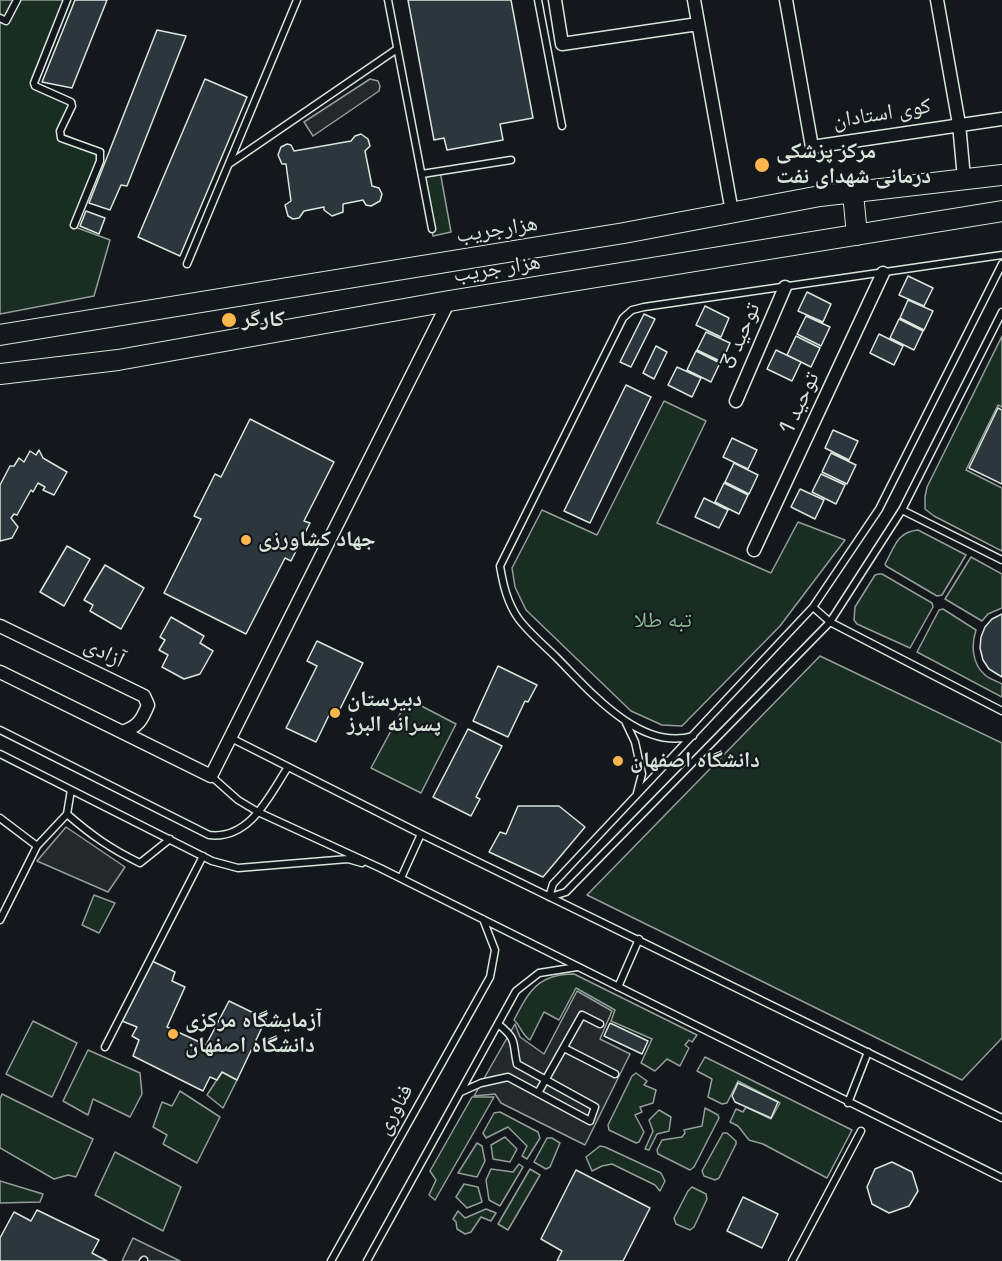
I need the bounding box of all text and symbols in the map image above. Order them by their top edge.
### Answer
street label: کوی استادان [831,93,933,135]
place label: مرکز پزشکی درمانی شهدای نفت [776,139,931,190]
marker: مرکز پزشکی درمانی شهدای نفت [753,156,771,174]
street label: هزارجریب [454,211,540,249]
street label: هزار جریب [452,249,542,289]
street label: توحید 3 [715,299,767,373]
place label: کارگر [242,307,285,333]
marker: کارگر [220,311,238,329]
street label: توحید 1 [774,368,826,438]
place label: جهاد کشاورزی [258,527,375,553]
marker: جهاد کشاورزی [239,533,253,547]
park label: تبه طلا [634,608,692,634]
street label: آزادی [79,632,129,674]
place label: دبیرستان پسرانه البرز [347,687,441,738]
marker: دبیرستان پسرانه البرز [328,706,342,720]
place label: دانشگاه اصفهان [630,748,760,774]
marker: دانشگاه اصفهان [611,754,625,768]
place label: آزمایشگاه مرکزی دانشگاه اصفهان [185,1008,322,1060]
marker: آزمایشگاه مرکزی دانشگاه اصفهان [166,1027,180,1041]
street label: فناوری [370,1080,420,1140]

